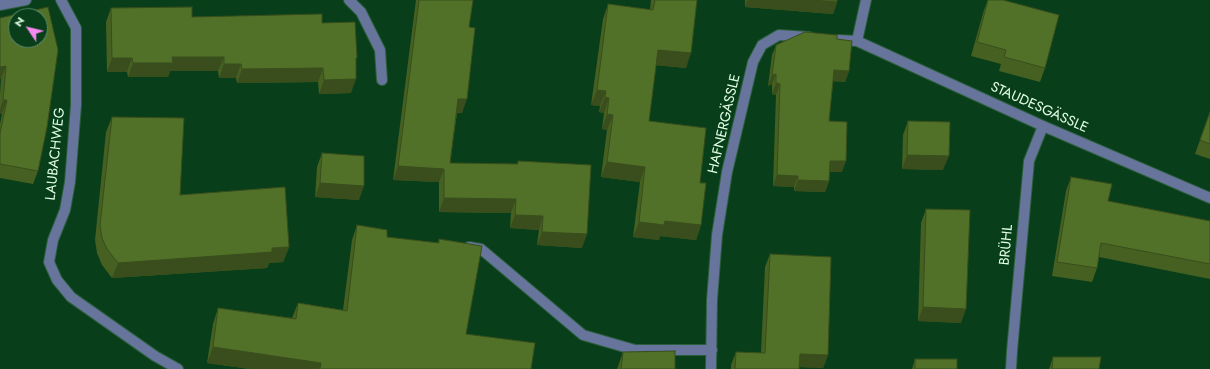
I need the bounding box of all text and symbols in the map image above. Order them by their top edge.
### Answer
north arrow [8,8,48,48]
text: N [10,14,28,30]
street label: HAFNERGÄSSLE [705,73,745,175]
street label: STAUDESGÄSSLE [988,79,1090,137]
street label: LAUBACHWEG [43,107,69,201]
street label: BRÜHL [997,224,1017,266]

